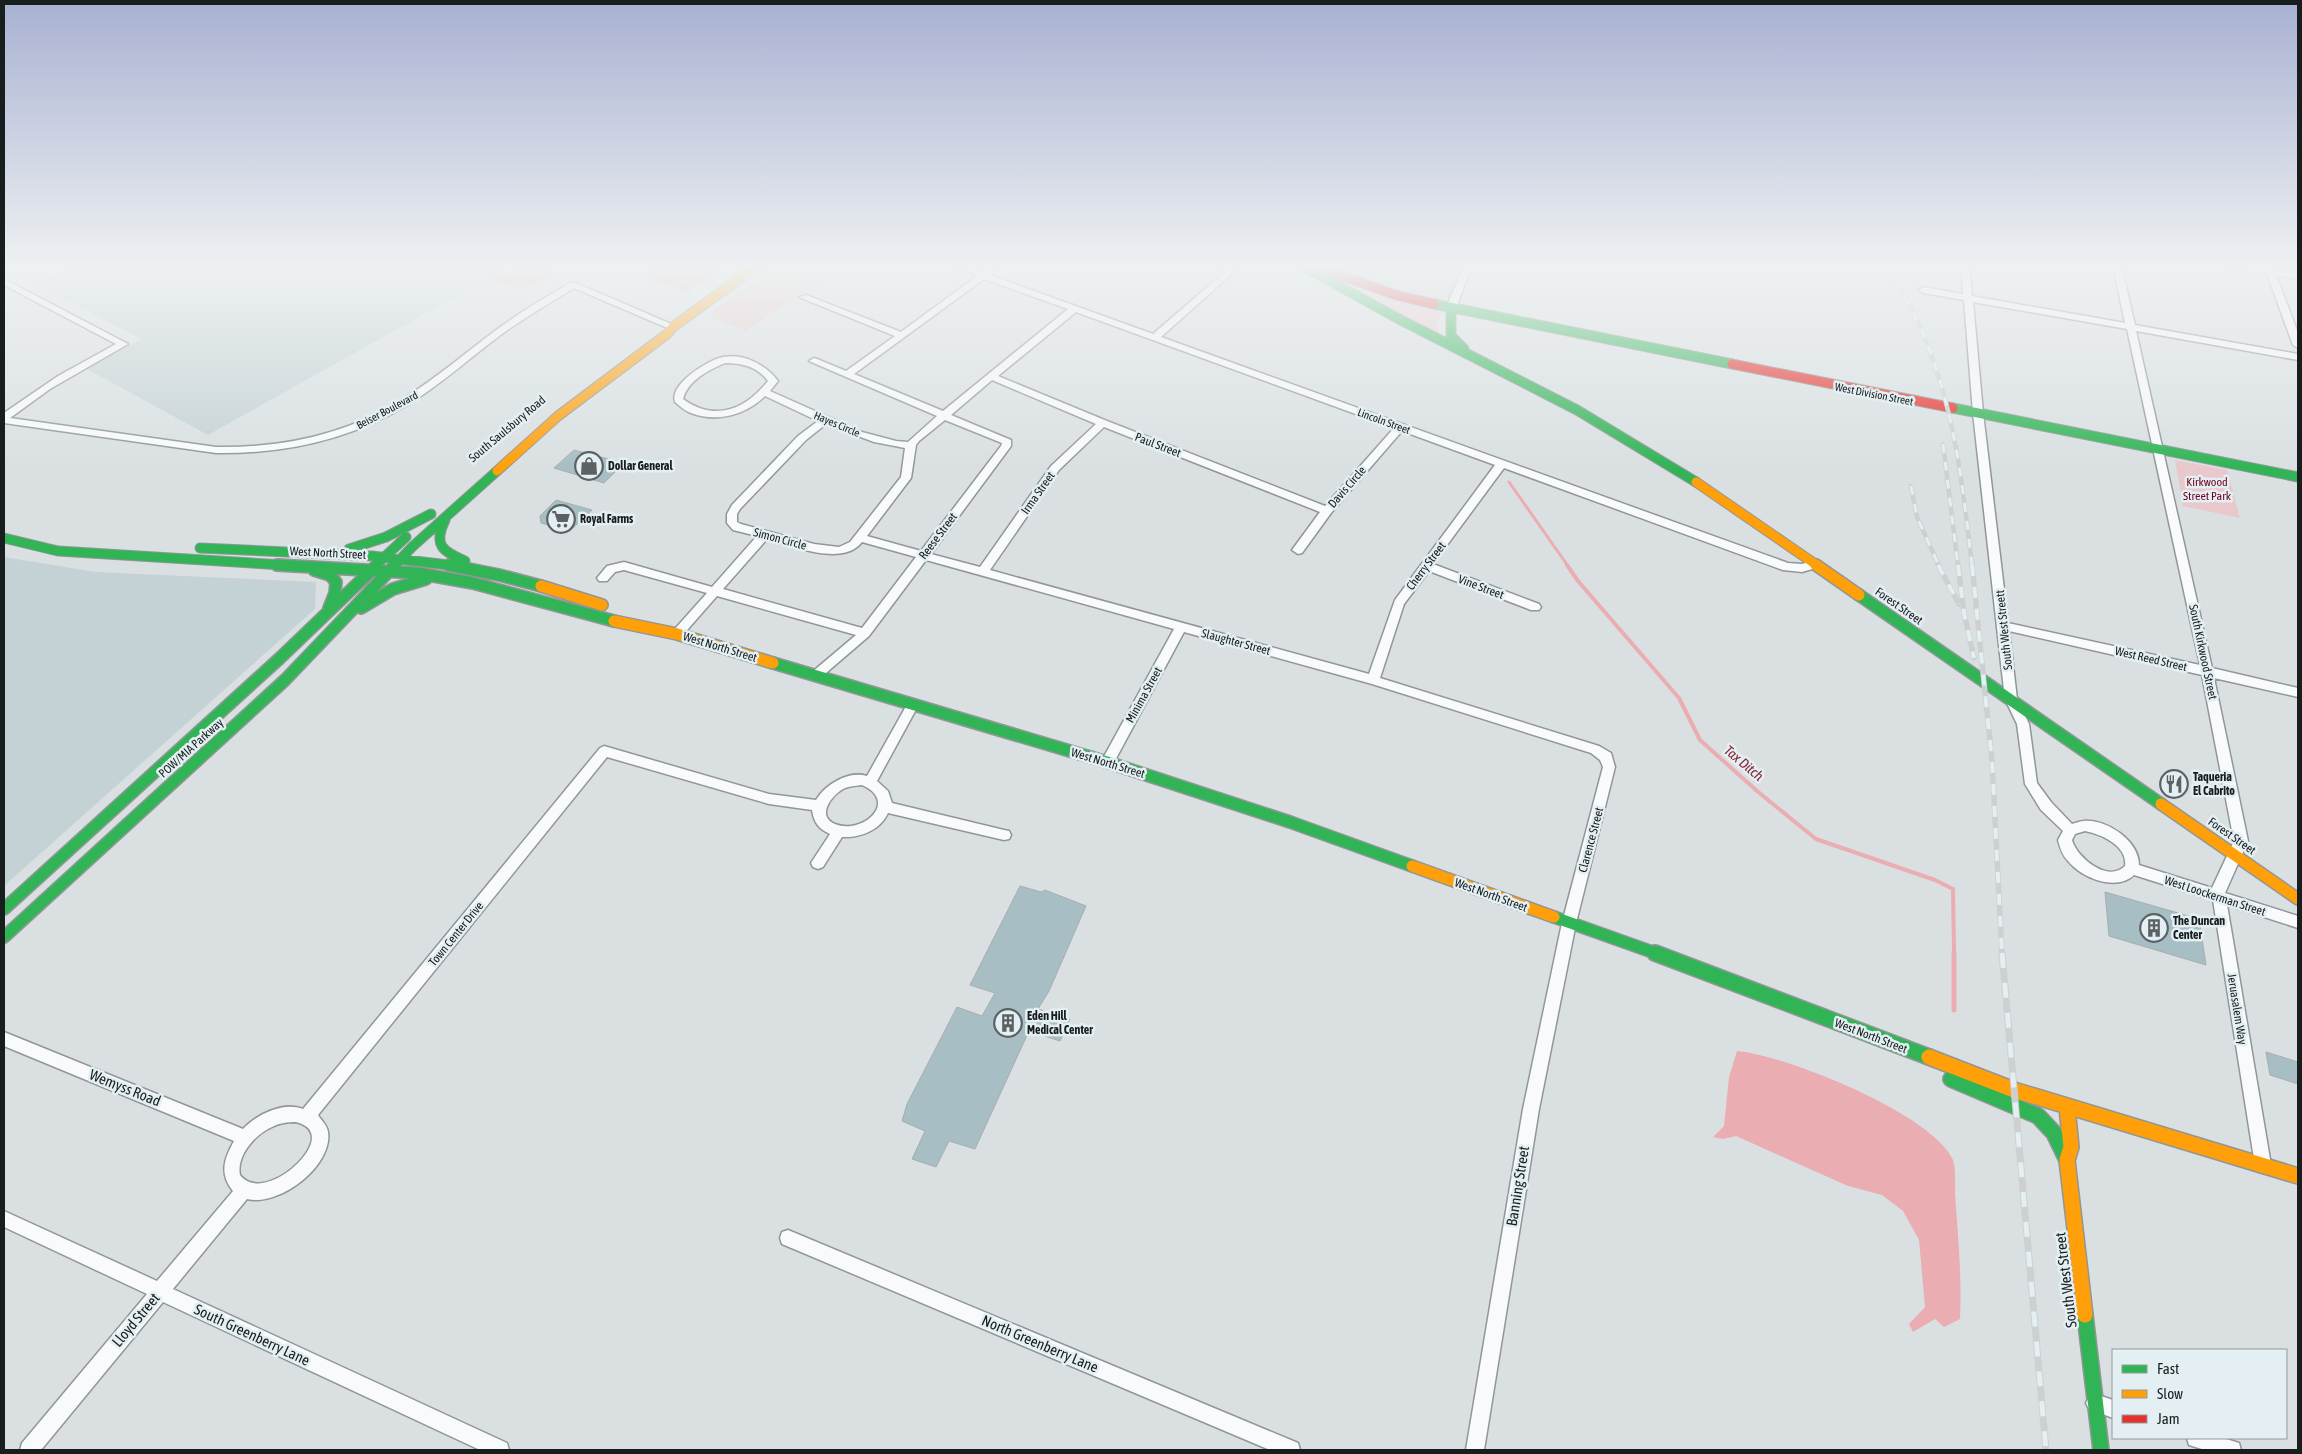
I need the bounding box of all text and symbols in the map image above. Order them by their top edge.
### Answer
street label: West Division Street [1834,381,1914,407]
street label: Beiser Boulevard [354,389,420,431]
street label: South Saulsbury Road [466,393,548,465]
street label: Lincoln Street [1356,406,1412,436]
street label: Hayes Circle [812,409,862,439]
street label: Paul Street [1133,430,1183,460]
shop icon: Dollar General [574,451,604,481]
place label: Dollar General [608,459,673,473]
street label: Davis Circle [1325,463,1369,511]
street label: Irma Street [1018,469,1058,517]
park label: Kirkwood Street Park [2183,475,2232,503]
supermarket icon: Royal Farms [546,504,576,534]
street label: Reese Street [916,510,960,562]
place label: Royal Farms [580,512,634,526]
street label: Simon Circle [752,525,808,553]
street label: Cherry Street [1403,539,1449,593]
street label: West North Street [289,544,367,562]
street label: Vine Street [1456,572,1506,602]
street label: Forest Street [1873,585,1926,628]
street label: South West Streett [1993,589,2015,671]
street label: South Kirkwood Street [2186,603,2220,701]
street label: Slaughter Street [1200,626,1273,658]
street label: West North Street [681,629,759,665]
street label: West Reed Street [2114,644,2189,674]
street label: Minima Street [1123,664,1165,725]
street label: POW/MIA Parkway [156,715,226,781]
water label: Tax Ditch [1721,742,1767,784]
street label: West North Street [1069,745,1147,781]
restaurant icon: Taqueria El Cabrito [2159,769,2189,799]
place label: Taqueria El Cabrito [2193,770,2235,798]
street label: Clarence Street [1576,805,1607,874]
street label: Forest Street [2206,815,2259,858]
street label: West Loockerman Street [2163,873,2268,919]
street label: West North Street [1453,875,1530,915]
street label: Town Center Drive [426,899,486,969]
building icon: The Duncan Center [2139,913,2169,943]
place label: The Duncan Center [2173,914,2225,942]
street label: Jeruasalem Way [2224,973,2250,1046]
building icon: Eden Hill Medical Center [993,1008,1023,1038]
place label: Eden Hill Medical Center [1027,1009,1093,1037]
street label: West North Street [1833,1016,1910,1056]
street label: Wemyss Road [87,1066,163,1110]
street label: Banning Street [1503,1145,1532,1227]
street label: South West Street [2051,1231,2080,1329]
street label: Lloyd Street [108,1289,163,1350]
street label: South Greenberry Lane [192,1300,313,1369]
street label: North Greenberry Lane [979,1311,1101,1376]
legend [2112,1349,2287,1439]
text: Fast [2157,1360,2179,1377]
text: Slow [2157,1385,2183,1402]
text: Jam [2157,1410,2180,1427]

